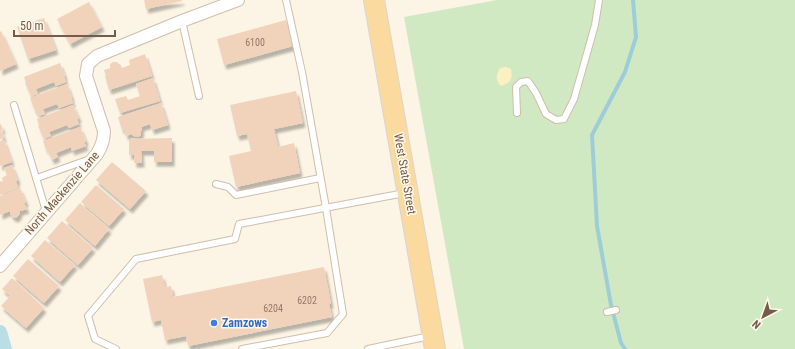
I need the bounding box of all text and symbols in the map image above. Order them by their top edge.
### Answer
scale bar [14,12,115,38]
text: 50 m [20,19,44,33]
house number: 6100 [245,37,265,48]
street label: West State Street [391,132,419,216]
street label: North Mackenzie Lane [22,148,102,238]
house number: 6202 [297,295,317,306]
north arrow [743,297,783,337]
house number: 6204 [263,303,283,314]
place label: Zamzows [222,316,268,330]
text: N [750,317,764,331]
marker: Zamzows [209,318,219,328]

